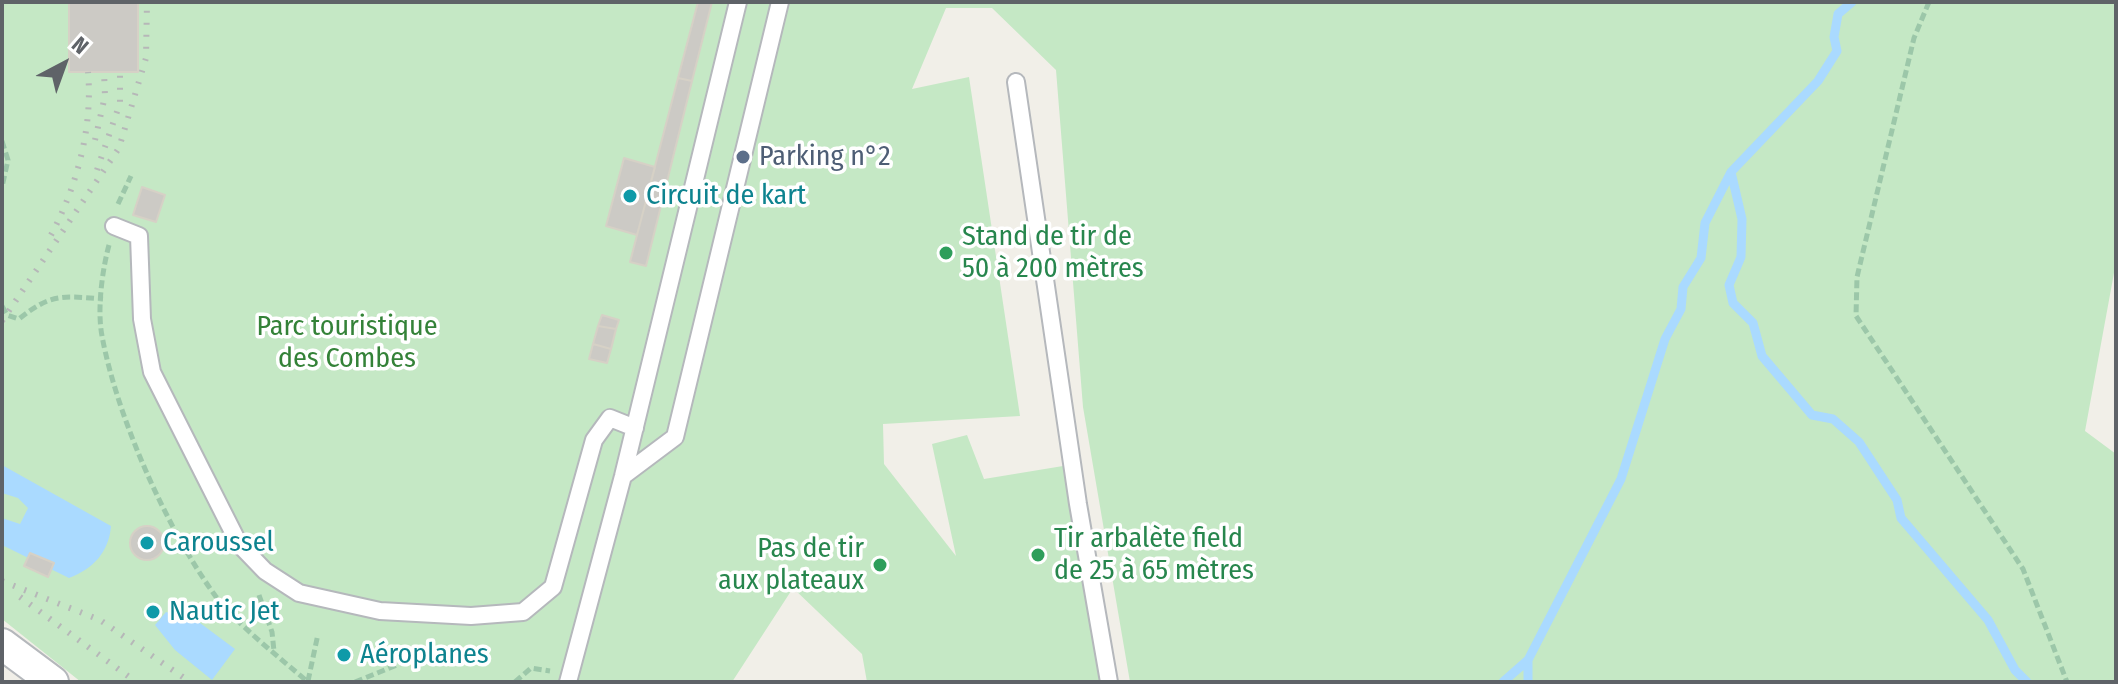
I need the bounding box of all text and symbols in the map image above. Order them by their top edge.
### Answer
north arrow [24,24,104,104]
text: N [66,31,94,60]
place label: Parking n°2 [759,140,891,174]
marker: Parking n°2 [734,148,752,166]
place label: Circuit de kart [646,179,806,213]
marker: Circuit de kart [621,187,639,205]
place label: Stand de tir de 50 à 200 mètres [962,220,1144,286]
marker: Stand de tir de 50 à 200 mètres [937,244,955,262]
park label: Parc touristique des Combes [256,310,438,376]
place label: Tir arbalète field de 25 à 65 mètres [1054,522,1254,588]
place label: Caroussel [163,526,274,560]
place label: Pas de tir aux plateaux [718,532,864,598]
marker: Caroussel [138,534,156,552]
marker: Tir arbalète field de 25 à 65 mètres [1029,546,1047,564]
marker: Pas de tir aux plateaux [871,556,889,574]
place label: Nautic Jet [169,595,280,629]
marker: Nautic Jet [144,603,162,621]
place label: Aéroplanes [360,638,489,672]
marker: Aéroplanes [335,646,353,664]

